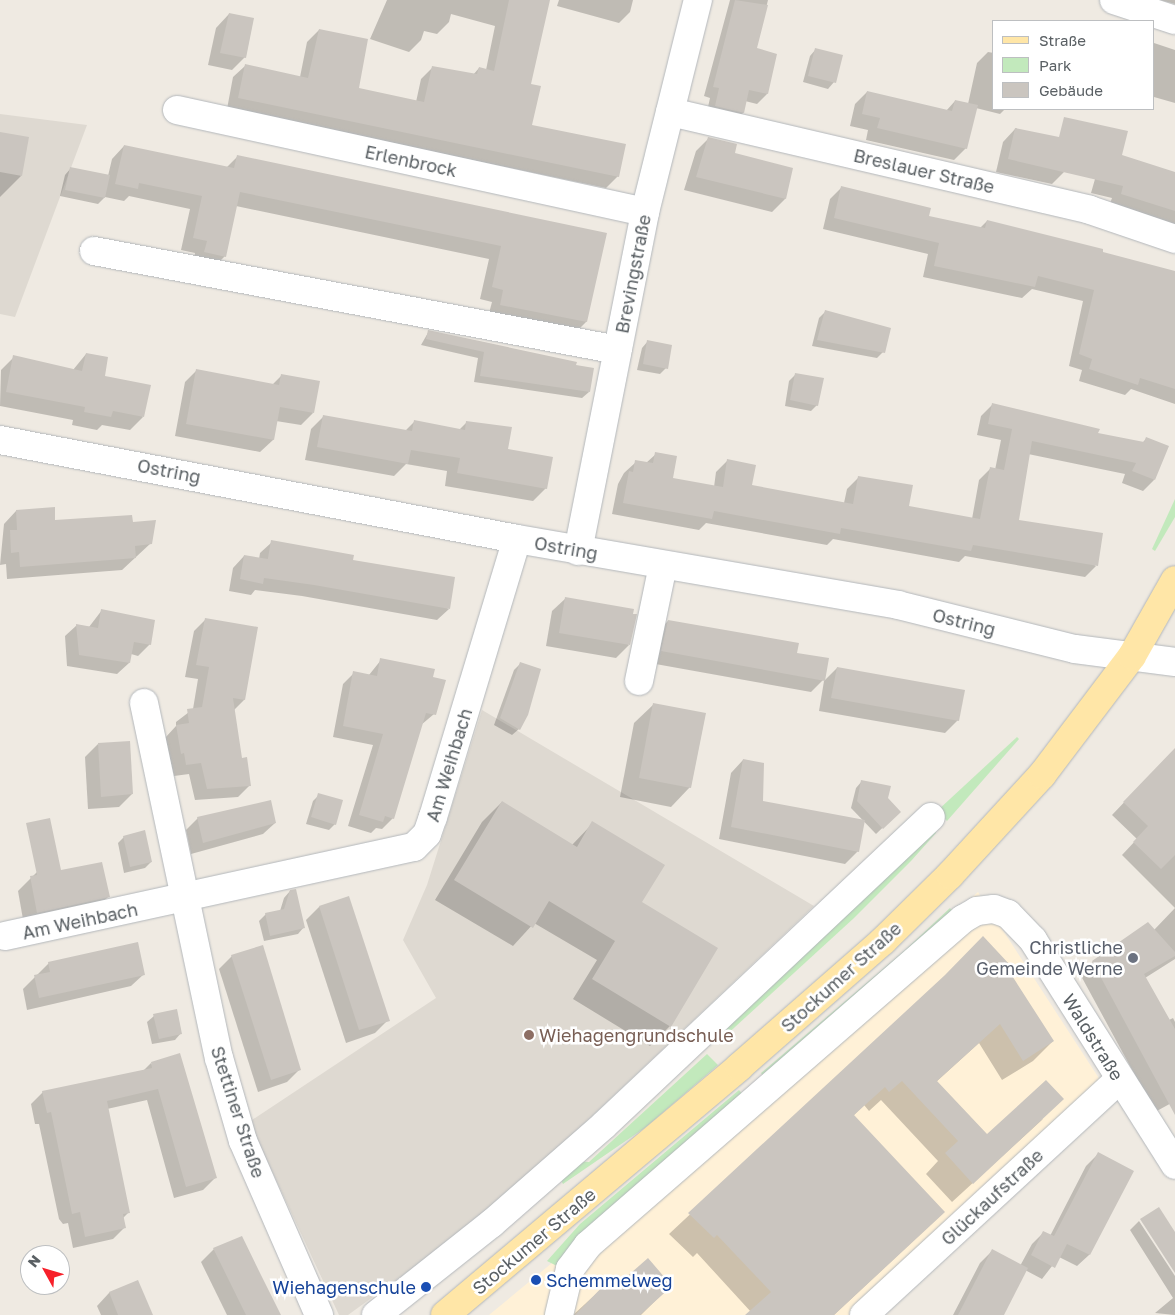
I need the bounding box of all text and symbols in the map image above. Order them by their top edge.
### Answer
legend [992,20,1155,110]
text: Straße [1039,31,1086,49]
text: Park [1039,56,1071,74]
text: Gebäude [1039,81,1103,99]
street label: Erlenbrock [363,141,459,181]
street label: Breslauer Straße [851,144,997,198]
street label: Brevingstraße [611,213,655,335]
street label: Ostring [136,454,202,488]
street label: Ostring [533,532,599,564]
street label: Ostring [930,604,998,640]
street label: Am Weihbach [421,706,477,824]
street label: Am Weihbach [20,898,140,944]
street label: Stockumer Straße [776,917,906,1037]
place label: Christliche Gemeinde Werne [976,937,1123,980]
marker: Christliche Gemeinde Werne [1127,952,1139,964]
street label: Waldstraße [1058,990,1128,1084]
place label: Wiehagengrundschule [539,1024,734,1046]
marker: Wiehagengrundschule [523,1029,535,1041]
street label: Stettiner Straße [207,1043,269,1181]
street label: Glückaufstraße [937,1144,1047,1250]
street label: Stockumer Straße [468,1183,600,1299]
north arrow [20,1245,70,1295]
text: N [24,1251,44,1270]
place label: Schemmelweg [546,1269,673,1291]
marker: Schemmelweg [530,1274,542,1286]
place label: Wiehagenschule [272,1276,416,1298]
marker: Wiehagenschule [420,1281,432,1293]

